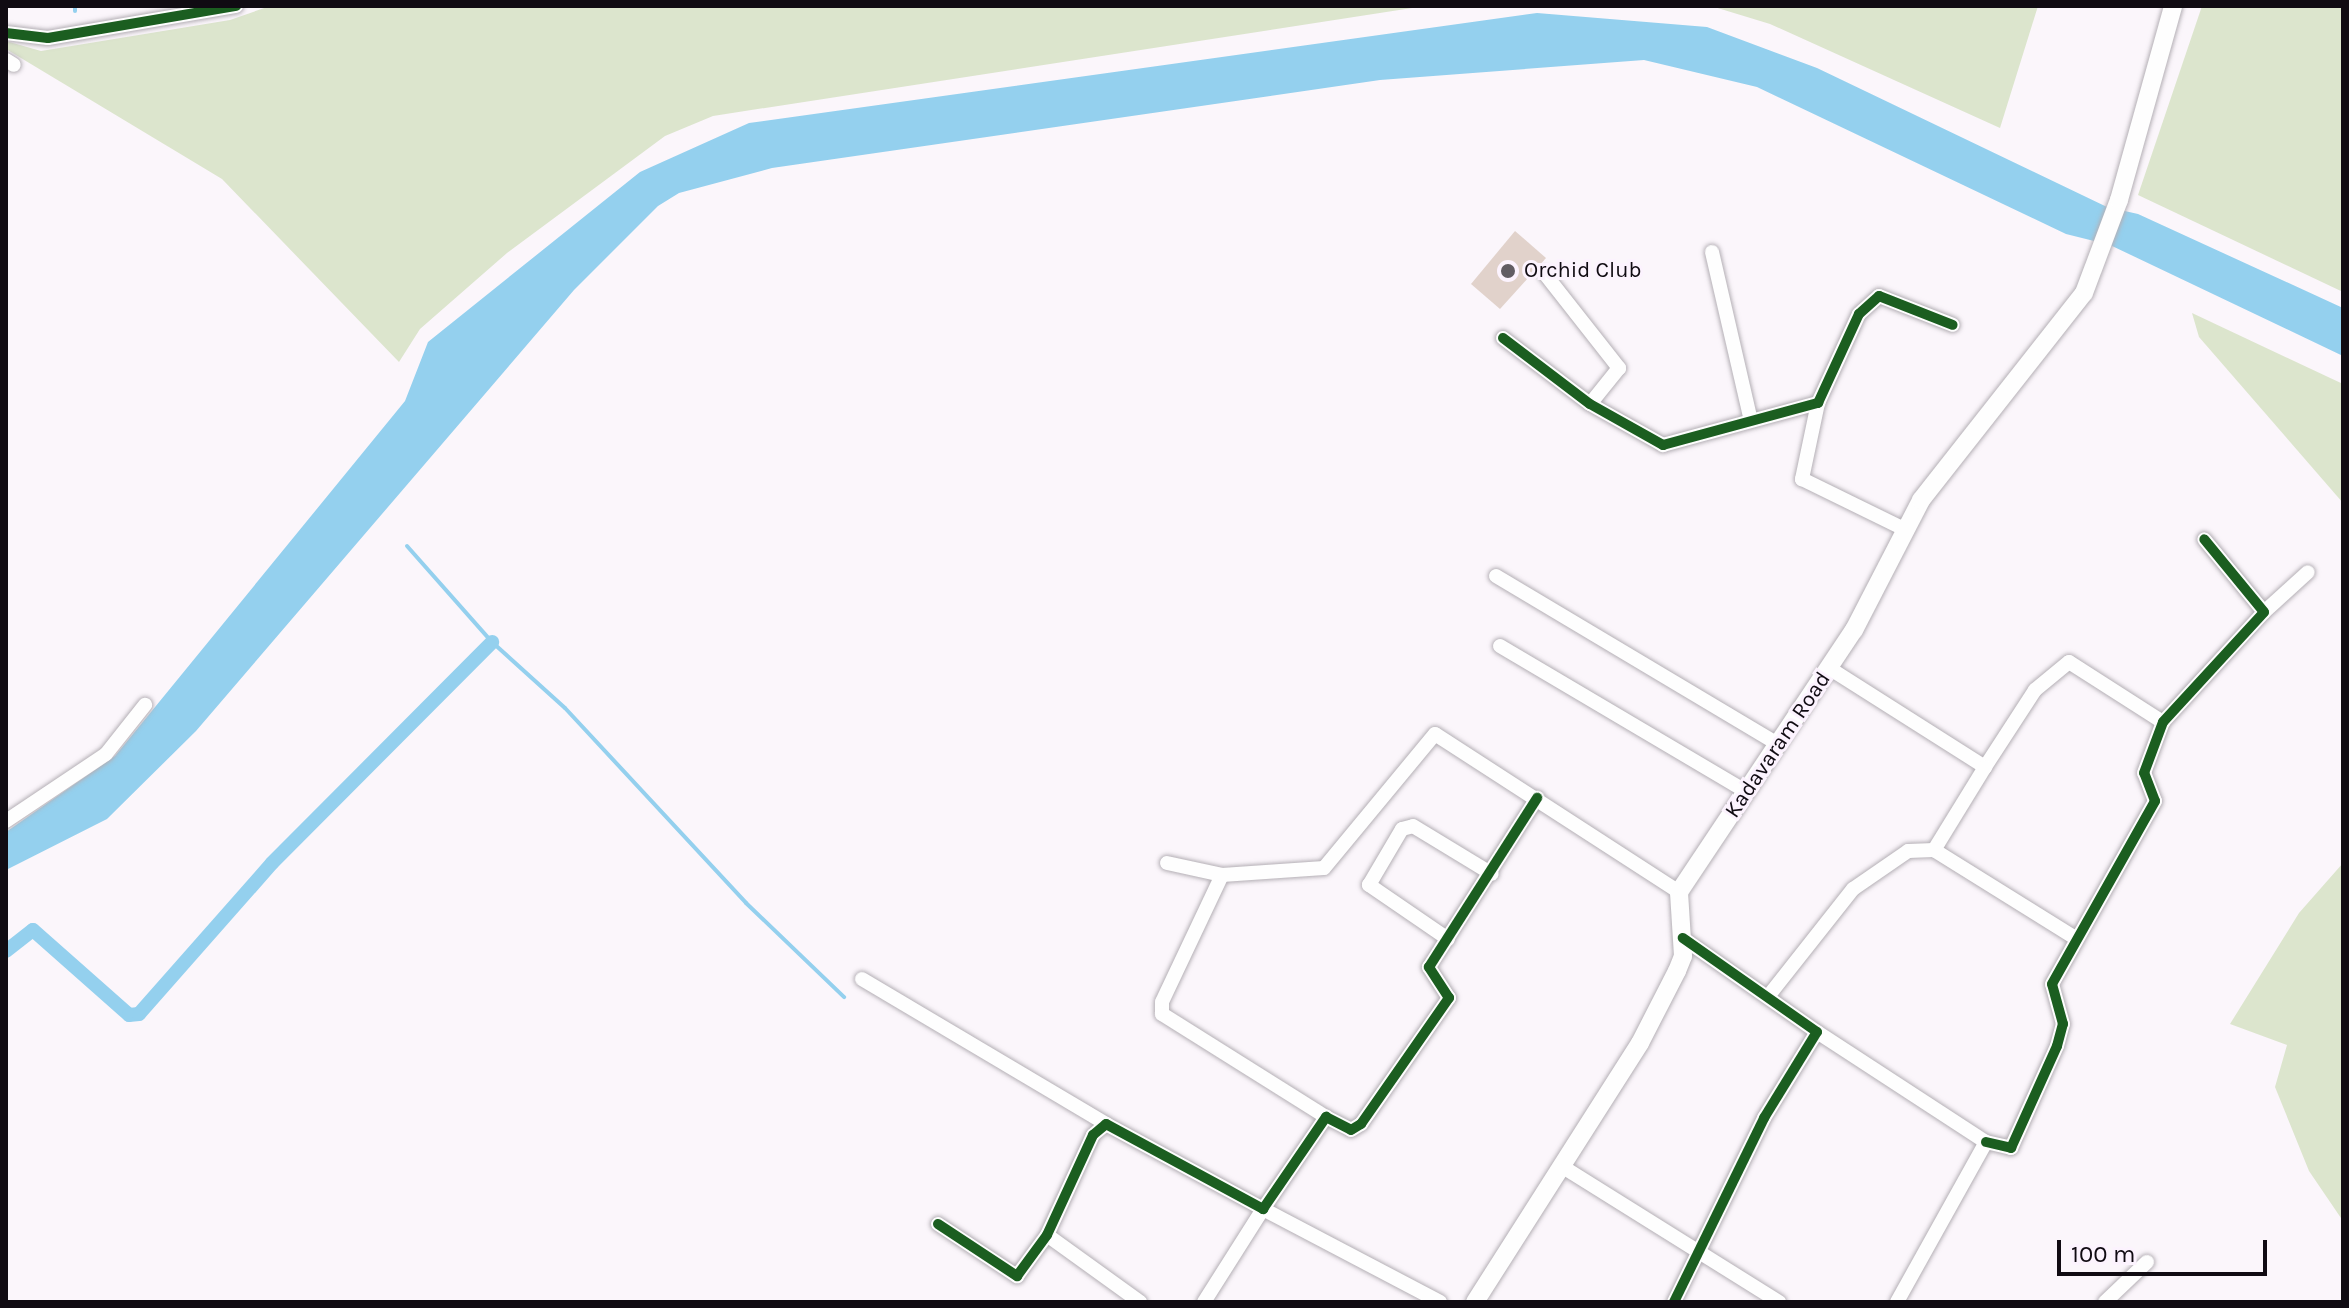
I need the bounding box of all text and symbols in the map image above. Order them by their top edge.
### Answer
place label: Orchid Club [1524,258,1642,284]
marker: Orchid Club [1499,262,1517,280]
street label: Kadavaram Road [1719,667,1837,823]
scale bar [2061,1224,2271,1274]
text: 100 m [2071,1240,2136,1268]

